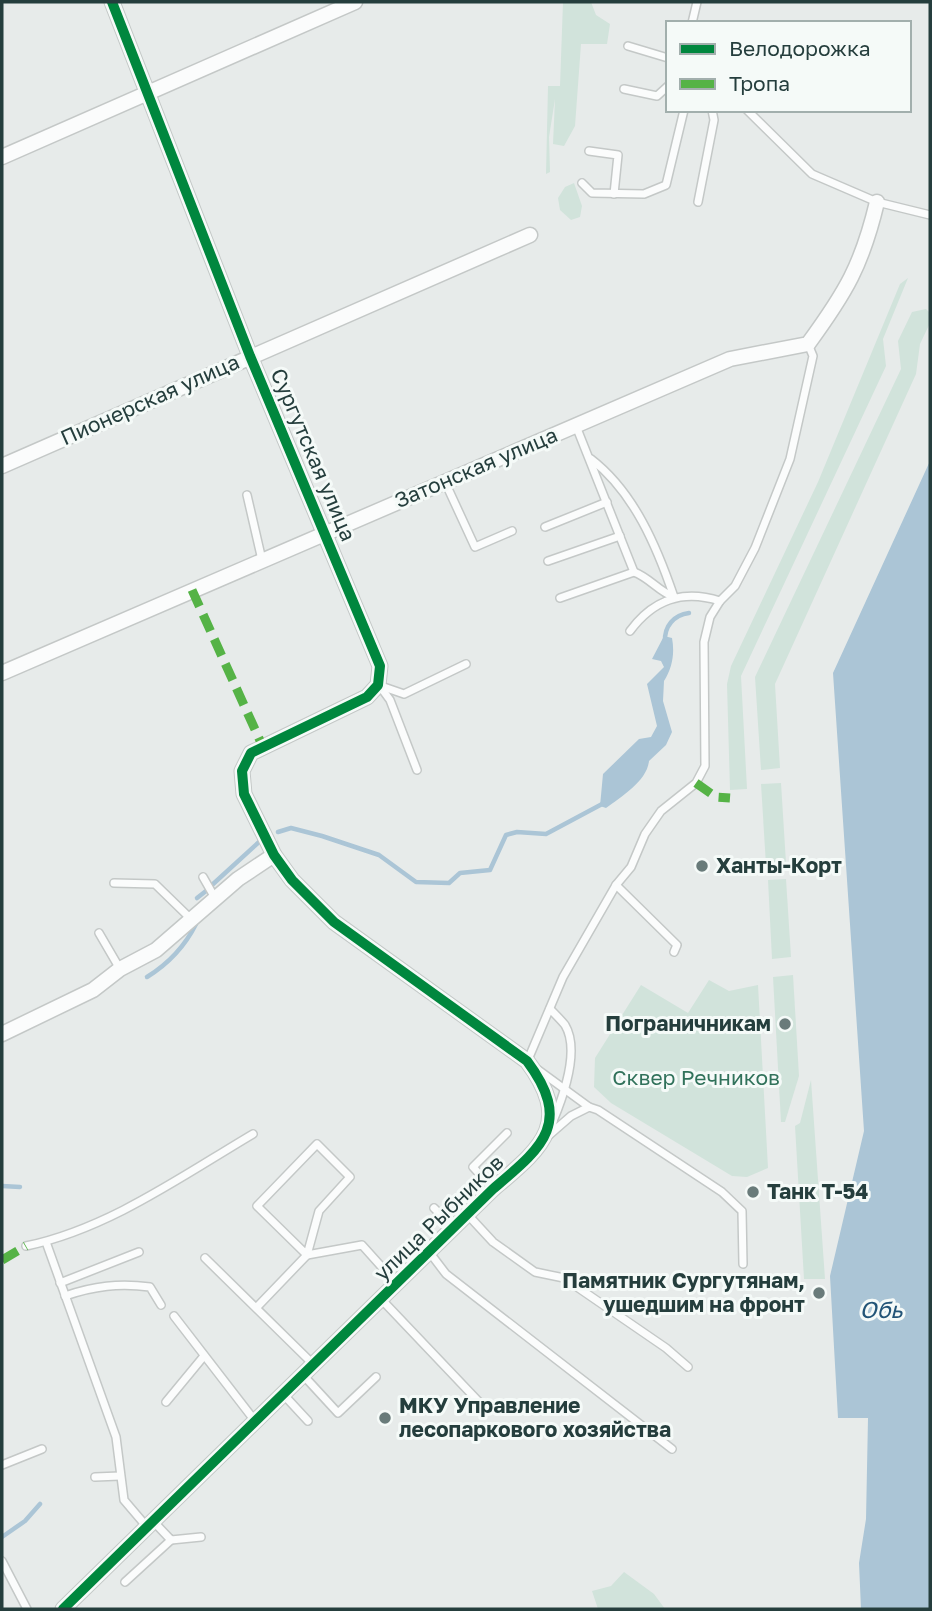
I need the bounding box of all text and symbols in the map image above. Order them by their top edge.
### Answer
legend [666,21,911,112]
text: Велодорожка [729,35,871,61]
text: Тропа [729,70,790,96]
street label: Пионерская улица [56,348,243,450]
street label: Сургутская улица [266,364,362,545]
street label: Затонская улица [390,421,561,513]
place label: Ханты-Корт [716,852,842,878]
marker: Ханты-Корт [694,858,710,874]
place label: Пограничникам [605,1010,771,1036]
marker: Пограничникам [777,1016,793,1032]
park label: Сквер Речников [612,1064,780,1090]
street label: улица Рыбников [368,1149,509,1286]
place label: Танк Т-54 [767,1178,868,1204]
marker: Танк Т-54 [745,1184,761,1200]
place label: Памятник Сургутянам, ушедшим на фронт [562,1267,805,1317]
marker: Памятник Сургутянам, ушедшим на фронт [811,1285,827,1301]
water label: Обь [860,1295,903,1323]
place label: МКУ Управление лесопаркового хозяйства [399,1392,671,1442]
marker: МКУ Управление лесопаркового хозяйства [377,1410,393,1426]

